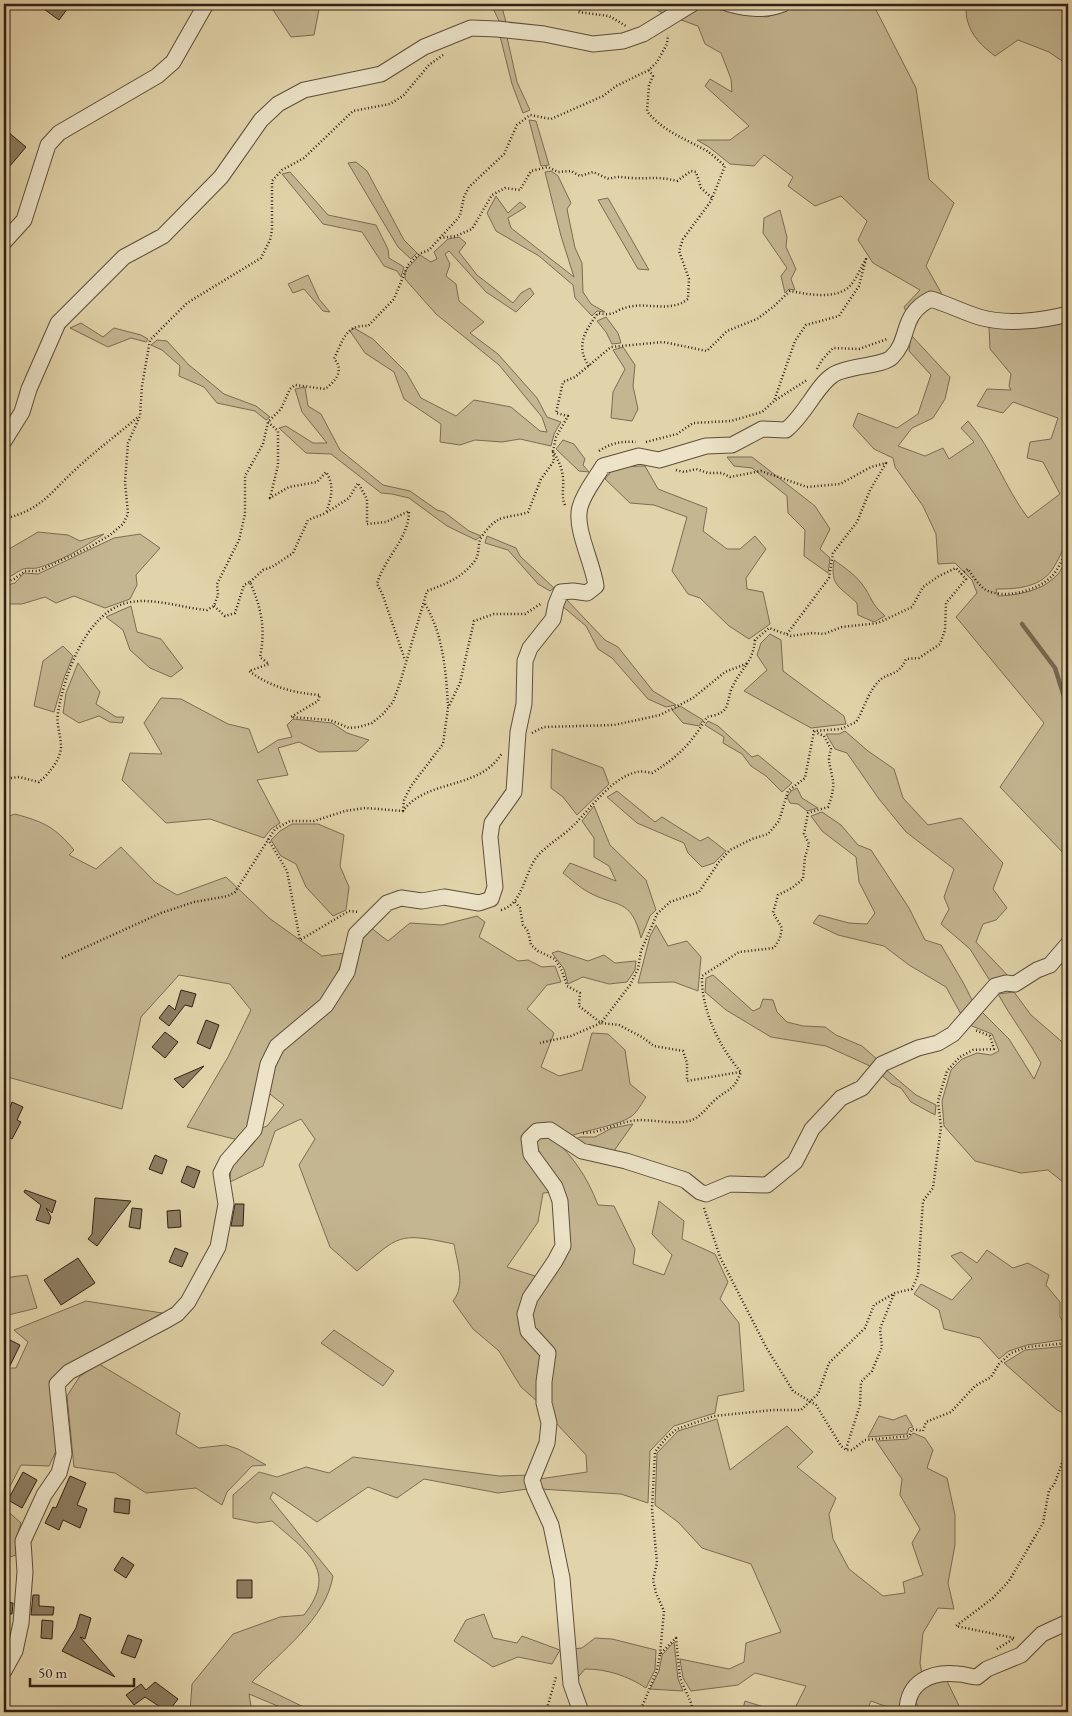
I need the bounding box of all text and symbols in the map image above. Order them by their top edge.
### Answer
scale bar [30,1656,134,1688]
text: 50 m [38,1663,67,1682]

